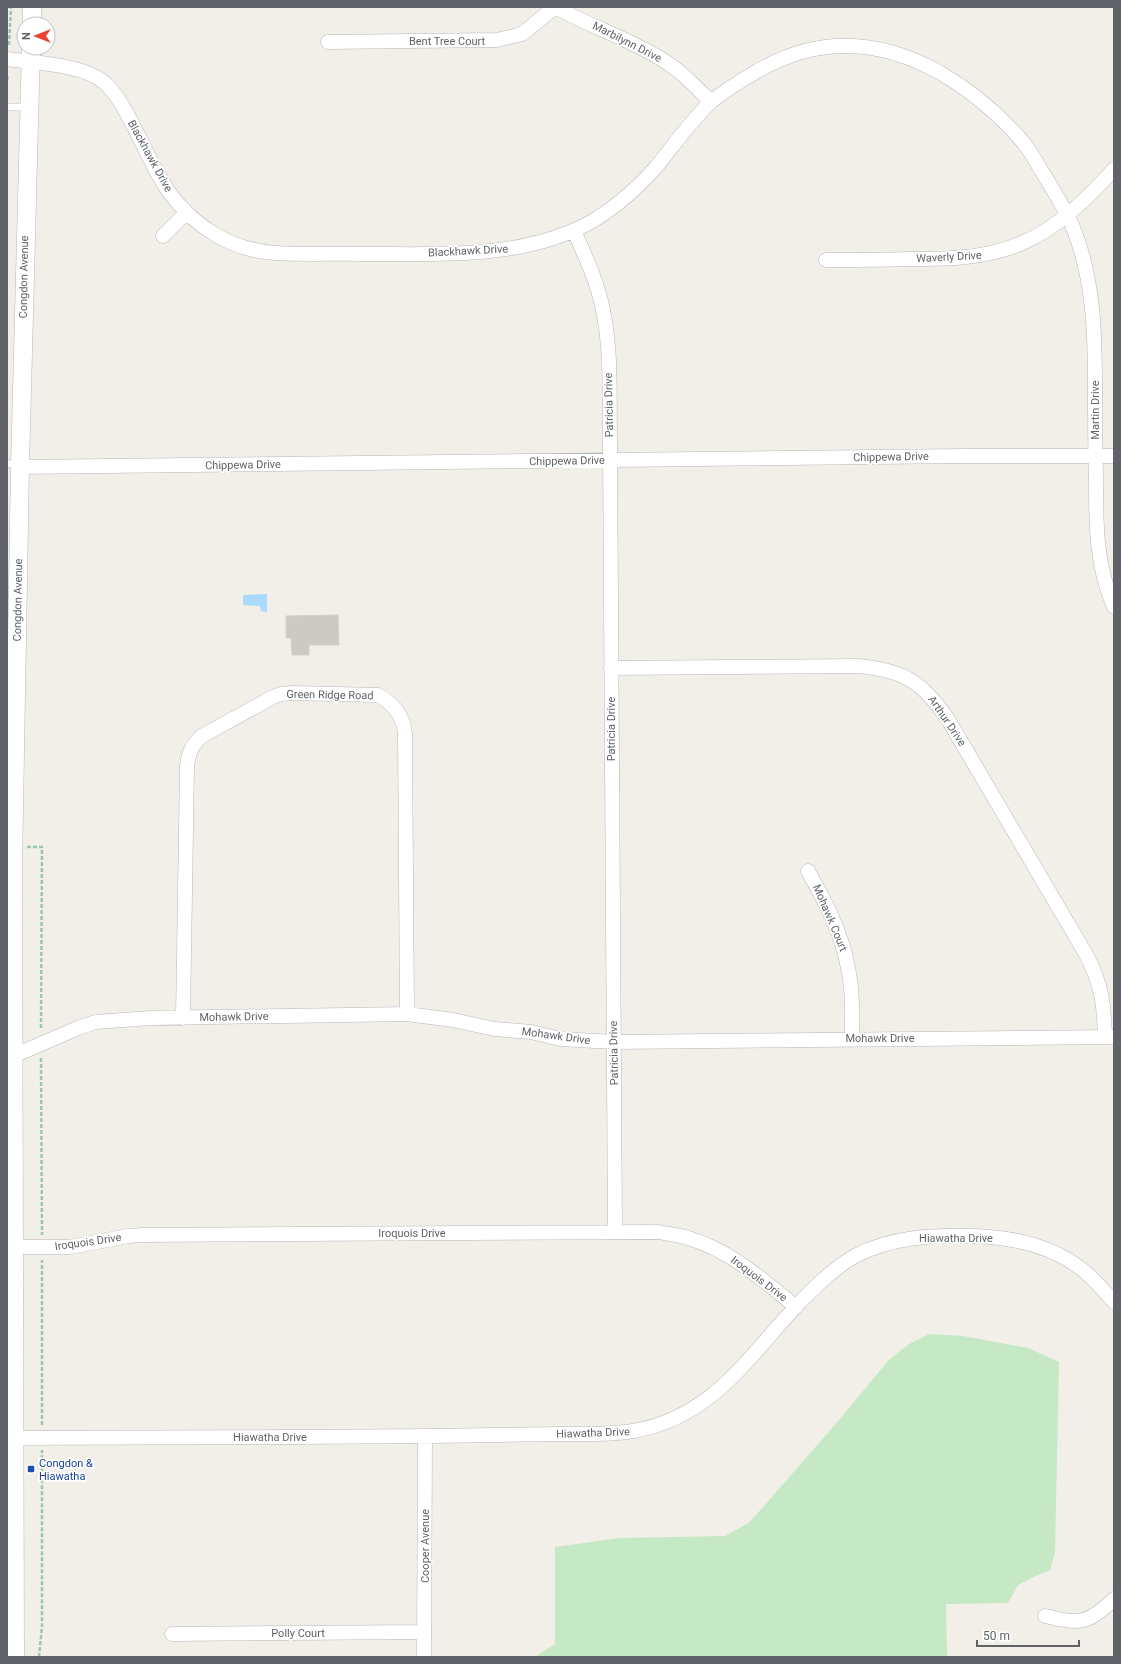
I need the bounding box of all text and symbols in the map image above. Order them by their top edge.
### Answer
north arrow [16,16,56,56]
street label: Marbilynn Drive [590,19,664,65]
text: N [20,32,33,40]
street label: Bent Tree Court [409,35,485,48]
street label: Blackhawk Drive [125,118,175,194]
street label: Congdon Avenue [17,235,31,319]
street label: Blackhawk Drive [428,242,509,260]
street label: Waverly Drive [916,249,982,265]
street label: Patricia Drive [602,372,616,437]
street label: Martin Drive [1089,380,1102,440]
street label: Chippewa Drive [853,450,929,464]
street label: Chippewa Drive [529,454,605,468]
street label: Chippewa Drive [205,458,281,472]
street label: Congdon Avenue [11,558,25,642]
street label: Green Ridge Road [286,688,374,702]
street label: Arthur Drive [925,693,969,749]
street label: Patricia Drive [605,696,618,761]
street label: Mohawk Court [810,883,850,954]
street label: Mohawk Drive [199,1010,269,1024]
street label: Patricia Drive [607,1020,621,1085]
street label: Mohawk Drive [521,1025,591,1047]
street label: Mohawk Drive [845,1032,915,1045]
street label: Iroquois Drive [378,1227,446,1240]
street label: Iroquois Drive [54,1231,122,1253]
street label: Hiawatha Drive [919,1232,993,1245]
street label: Iroquois Drive [728,1254,790,1305]
street label: Hiawatha Drive [556,1425,630,1441]
street label: Hiawatha Drive [233,1431,307,1444]
place label: Congdon & Hiawatha [39,1457,93,1483]
marker: Congdon & Hiawatha [26,1464,36,1474]
street label: Cooper Avenue [419,1509,432,1583]
scale bar [977,1622,1079,1648]
street label: Polly Court [271,1627,325,1640]
text: 50 m [983,1629,1010,1643]

